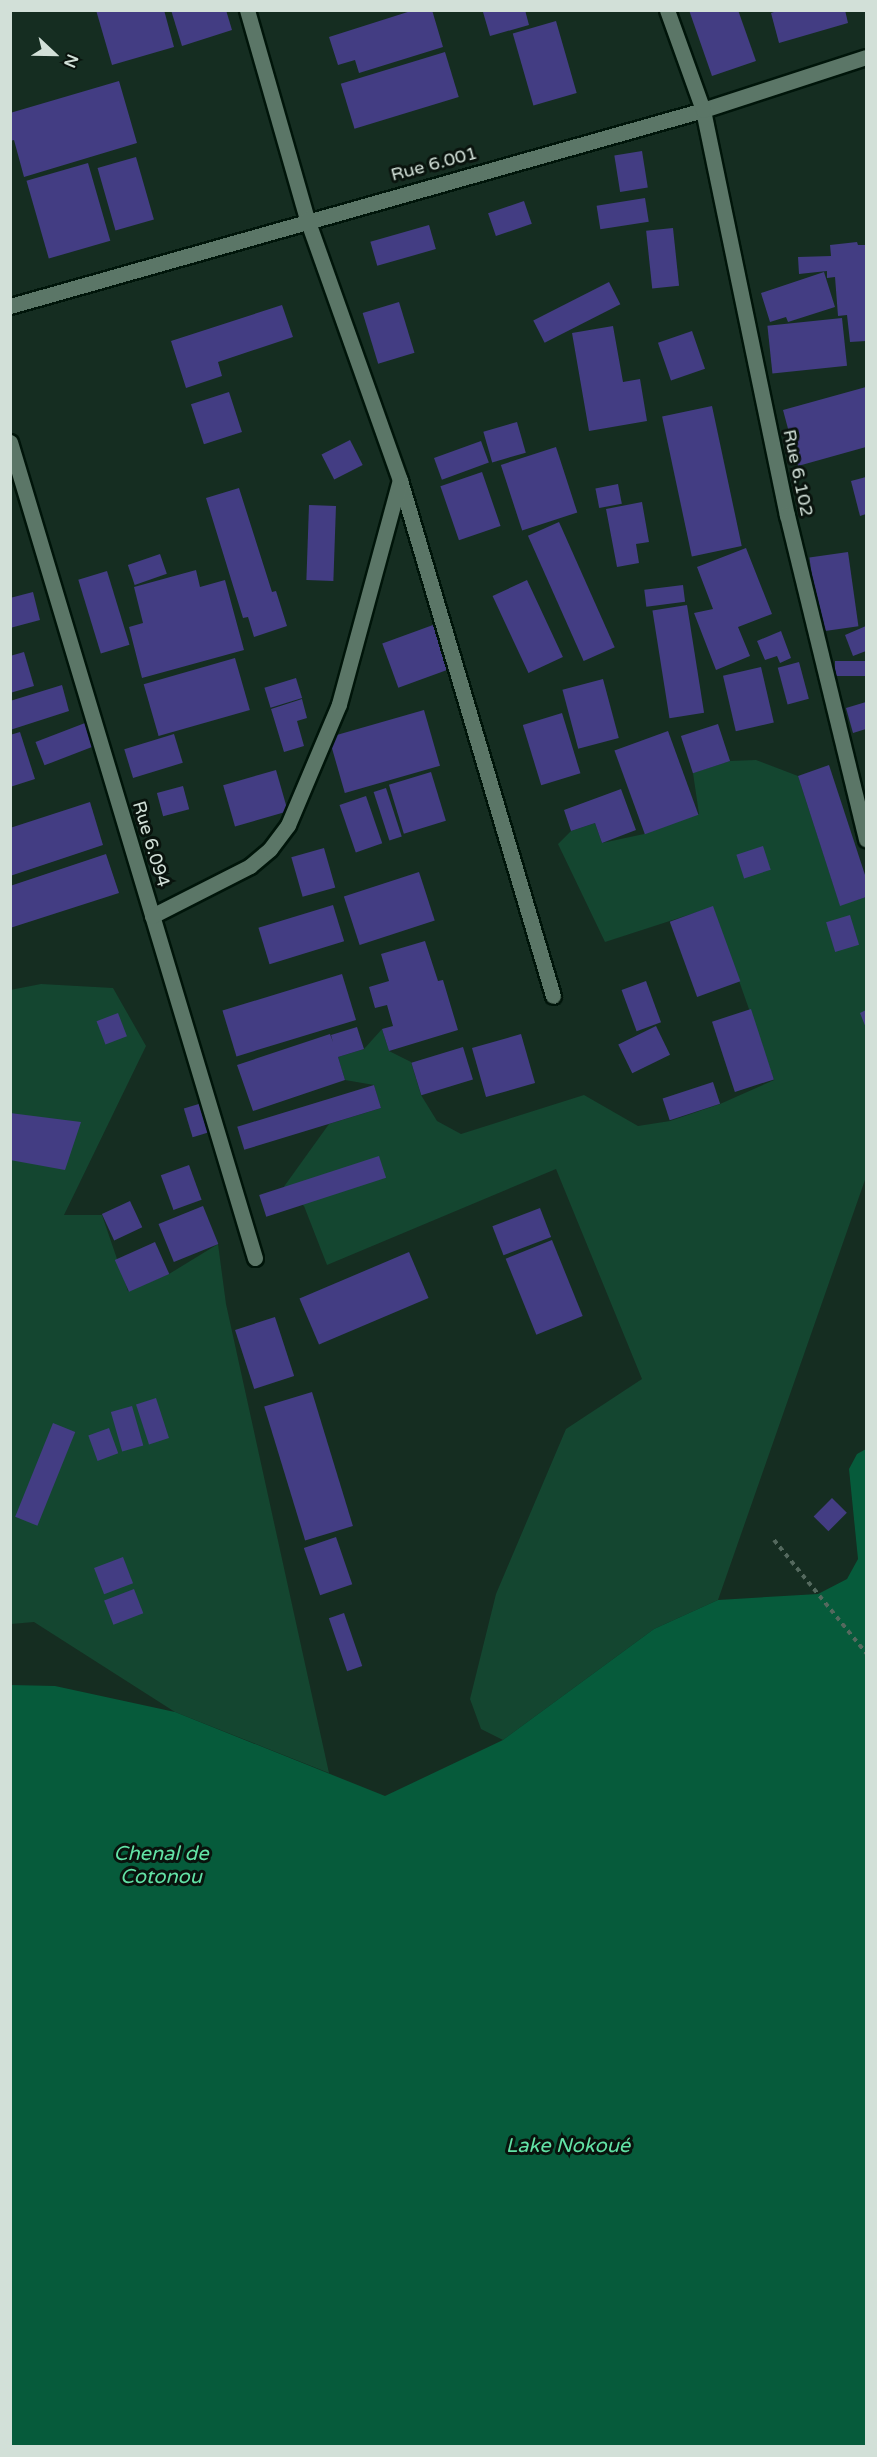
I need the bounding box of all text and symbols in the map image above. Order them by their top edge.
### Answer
north arrow [24,24,84,84]
text: N [59,51,82,70]
street label: Rue 6.001 [388,142,480,186]
street label: Rue 6.102 [778,427,818,519]
street label: Rue 6.094 [128,799,174,889]
water label: Chenal de Cotonou [114,1843,208,1890]
water label: Lake Nokoué [506,2134,630,2158]

